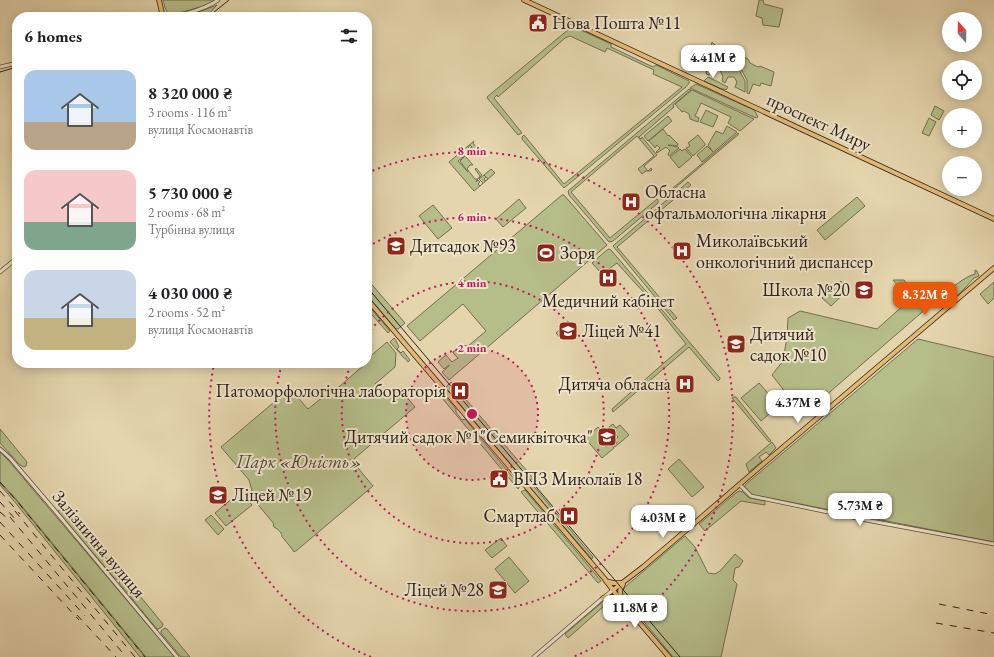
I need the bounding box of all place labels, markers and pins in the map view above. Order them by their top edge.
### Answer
place label: Нова Пошта №11 [552,11,681,34]
public building icon: Нова Пошта №11 [527,12,549,34]
pin: 4.41M ₴ [676,45,750,79]
place label: Обласна офтальмологічна лікарня [645,180,827,224]
hospital icon: Обласна офтальмологічна лікарня [620,191,642,213]
place label: Миколаївський онкологічний диспансер [696,229,873,273]
place label: Дитсадок №93 [410,234,516,257]
school or university icon: Дитсадок №93 [385,235,407,257]
hospital icon: Миколаївський онкологічний диспансер [671,240,693,262]
place label: Зоря [560,241,595,264]
sports icon: Зоря [535,242,557,264]
hospital icon: Медичний кабінет [597,267,619,289]
place label: Школа №20 [762,278,850,301]
school or university icon: Школа №20 [853,279,875,301]
pin: 8.32M ₴ [888,282,962,316]
place label: Медичний кабінет [542,289,675,312]
place label: Ліцей №41 [582,319,661,342]
school or university icon: Ліцей №41 [557,320,579,342]
place label: Дитячий садок №10 [750,322,827,366]
school or university icon: Дитячий садок №10 [725,333,747,355]
place label: Дитяча обласна [559,372,672,395]
hospital icon: Дитяча обласна [674,373,696,395]
place label: Патоморфологічна лабораторія [215,379,446,402]
hospital icon: Патоморфологічна лабораторія [449,380,471,402]
pin: 4.37M ₴ [761,390,835,424]
centre of rings [465,407,479,421]
place label: Дитячий садок №1"Семиквіточка" [344,425,593,448]
school or university icon: Дитячий садок №1"Семиквіточка" [596,426,618,448]
place label: ВПЗ Миколаїв 18 [513,467,642,490]
public building icon: ВПЗ Миколаїв 18 [488,468,510,490]
place label: Ліцей №19 [232,483,312,506]
school or university icon: Ліцей №19 [207,484,229,506]
pin: 5.73M ₴ [823,493,897,527]
place label: Смартлаб [483,504,555,527]
hospital icon: Смартлаб [558,505,580,527]
pin: 4.03M ₴ [626,505,700,539]
place label: Ліцей №28 [405,578,484,601]
school or university icon: Ліцей №28 [487,579,509,601]
pin: 11.8M ₴ [598,595,672,629]

